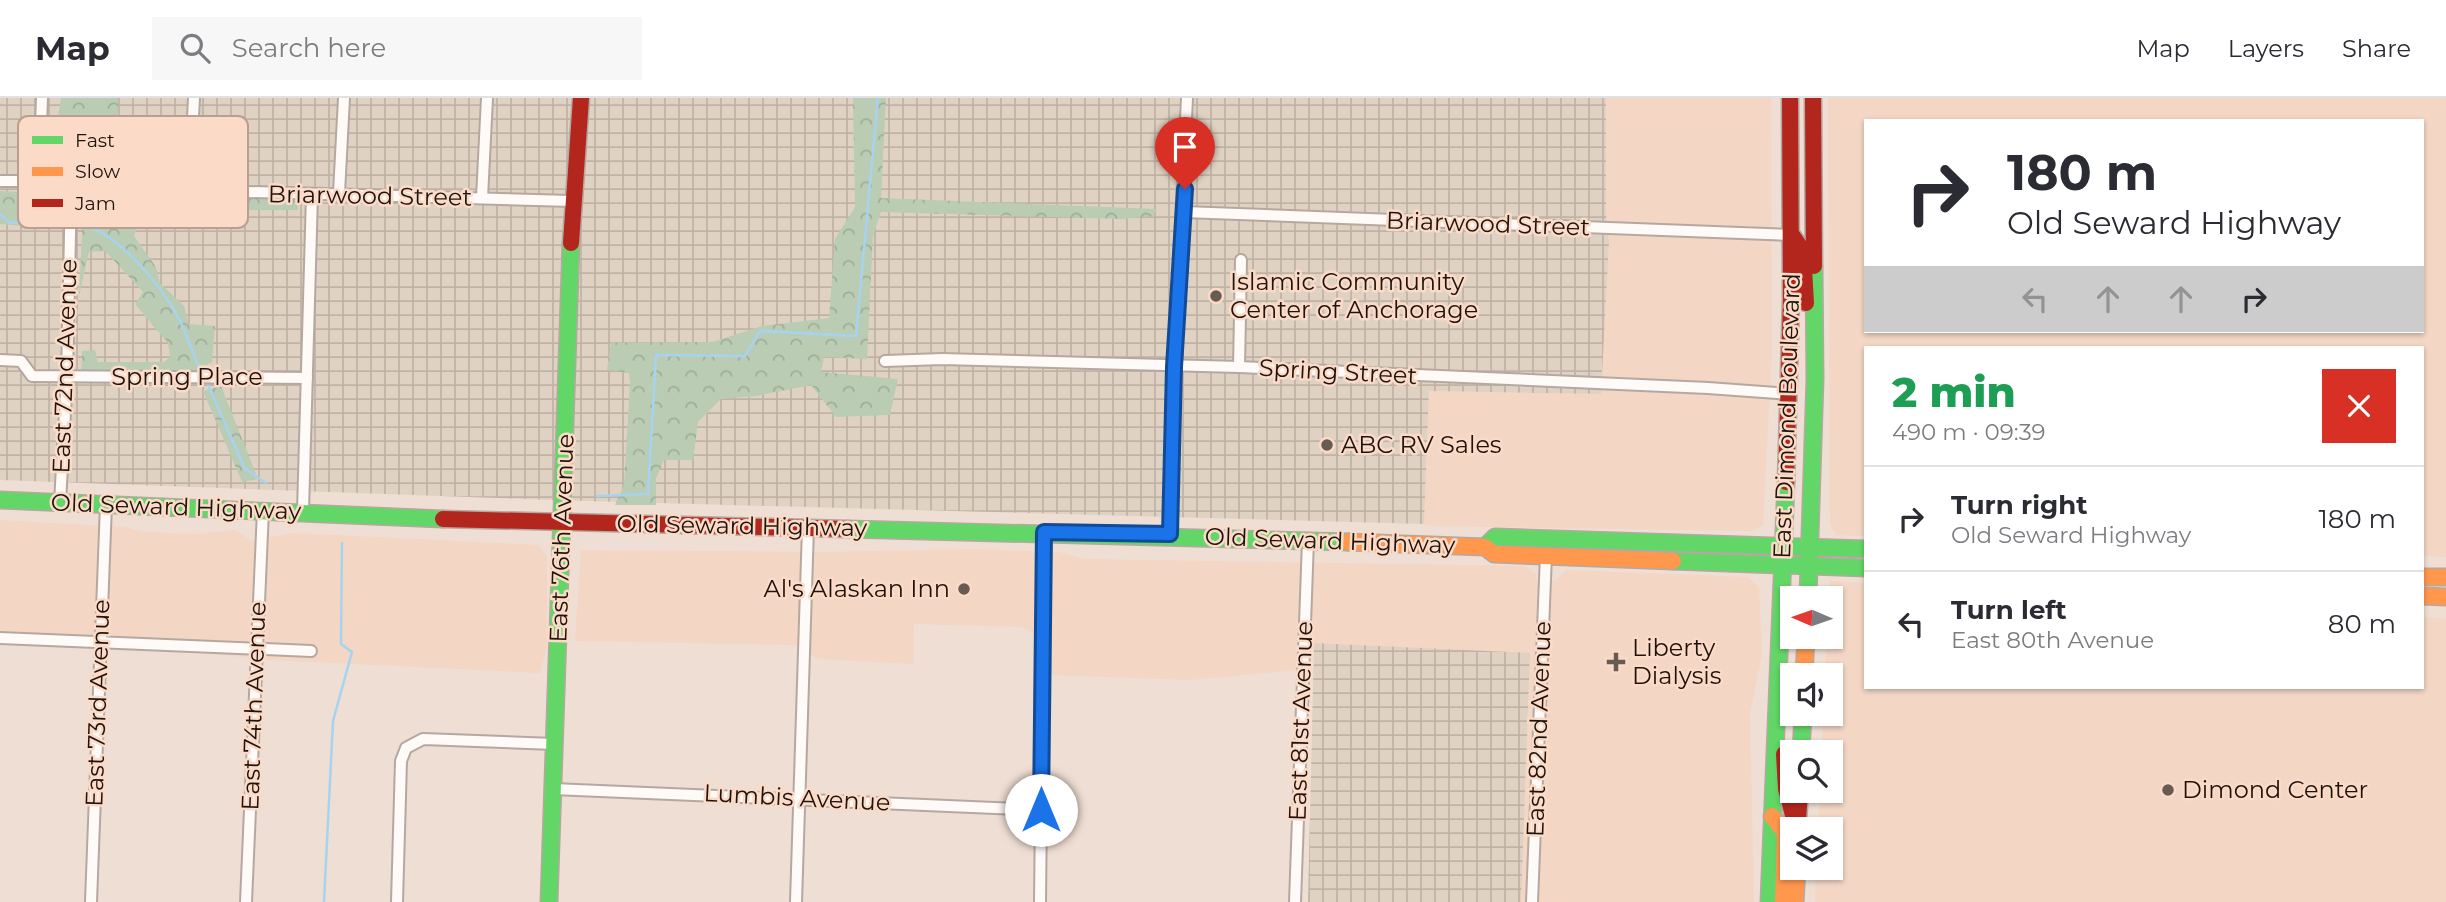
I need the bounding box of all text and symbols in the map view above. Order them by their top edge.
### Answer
search box [152,17,642,80]
text: Map [35,28,110,68]
icon: search [176,29,214,67]
text: Search here [232,32,386,64]
text: Map [2136,34,2190,63]
text: Layers [2228,34,2304,63]
text: Share [2342,34,2411,63]
legend [18,116,248,228]
pin [1155,117,1215,189]
icon: arrive [1166,128,1204,166]
text: Fast [75,129,115,152]
text: 180 m [2007,143,2157,202]
icon: right [1892,147,1983,238]
text: Slow [75,160,120,183]
street label: Briarwood Street [268,179,473,212]
text: Jam [74,192,116,215]
text: Old Seward Highway [2007,203,2341,242]
street label: Briarwood Street [1386,205,1591,242]
street label: East 72nd Avenue [46,258,83,474]
place label: Islamic Community Center of Anchorage [1230,267,1478,324]
street label: East Dimond Boulevard [1767,273,1806,559]
icon: left [2016,280,2054,318]
icon: ahead [2089,280,2127,318]
icon: ahead [2162,280,2200,318]
icon: right [2235,280,2273,318]
marker: Islamic Community Center of Anchorage [1208,288,1224,304]
street label: Spring Street [1258,353,1418,390]
street label: Spring Place [111,362,263,391]
text: 2 min [1892,366,2016,418]
button: close [2322,369,2396,443]
text: 490 m · 09:39 [1892,418,2046,446]
place label: ABC RV Sales [1341,430,1502,459]
street label: East 76th Avenue [543,433,580,643]
marker: ABC RV Sales [1319,437,1335,453]
street label: Old Seward Highway [50,488,302,525]
text: Turn right [1951,489,2087,521]
icon: right [1892,500,1930,538]
text: 180 m [2318,503,2396,535]
street label: Old Seward Highway [616,509,868,542]
text: Old Seward Highway [1951,521,2191,549]
street label: Old Seward Highway [1204,522,1456,559]
place label: Al's Alaskan Inn [763,574,950,603]
marker: Al's Alaskan Inn [956,581,972,597]
north arrow [1780,586,1843,649]
map controls [1780,586,1843,880]
text: Turn left [1951,594,2067,626]
street label: East 73rd Avenue [79,599,116,807]
street label: East 74th Avenue [235,601,272,811]
icon: left [1892,605,1930,643]
text: 80 m [2328,608,2396,640]
street label: East 81st Avenue [1283,620,1318,821]
street label: East 82nd Avenue [1520,621,1557,837]
text: East 80th Avenue [1951,626,2154,654]
place label: Liberty Dialysis [1632,633,1722,690]
marker: Liberty Dialysis [1606,652,1626,672]
button: sound [1780,663,1843,726]
button: search [1780,740,1843,803]
position arrow [1004,773,1078,847]
place label: Dimond Center [2182,775,2368,804]
street label: Lumbis Avenue [703,778,891,817]
marker: Dimond Center [2160,782,2176,798]
button: layers [1780,817,1843,880]

